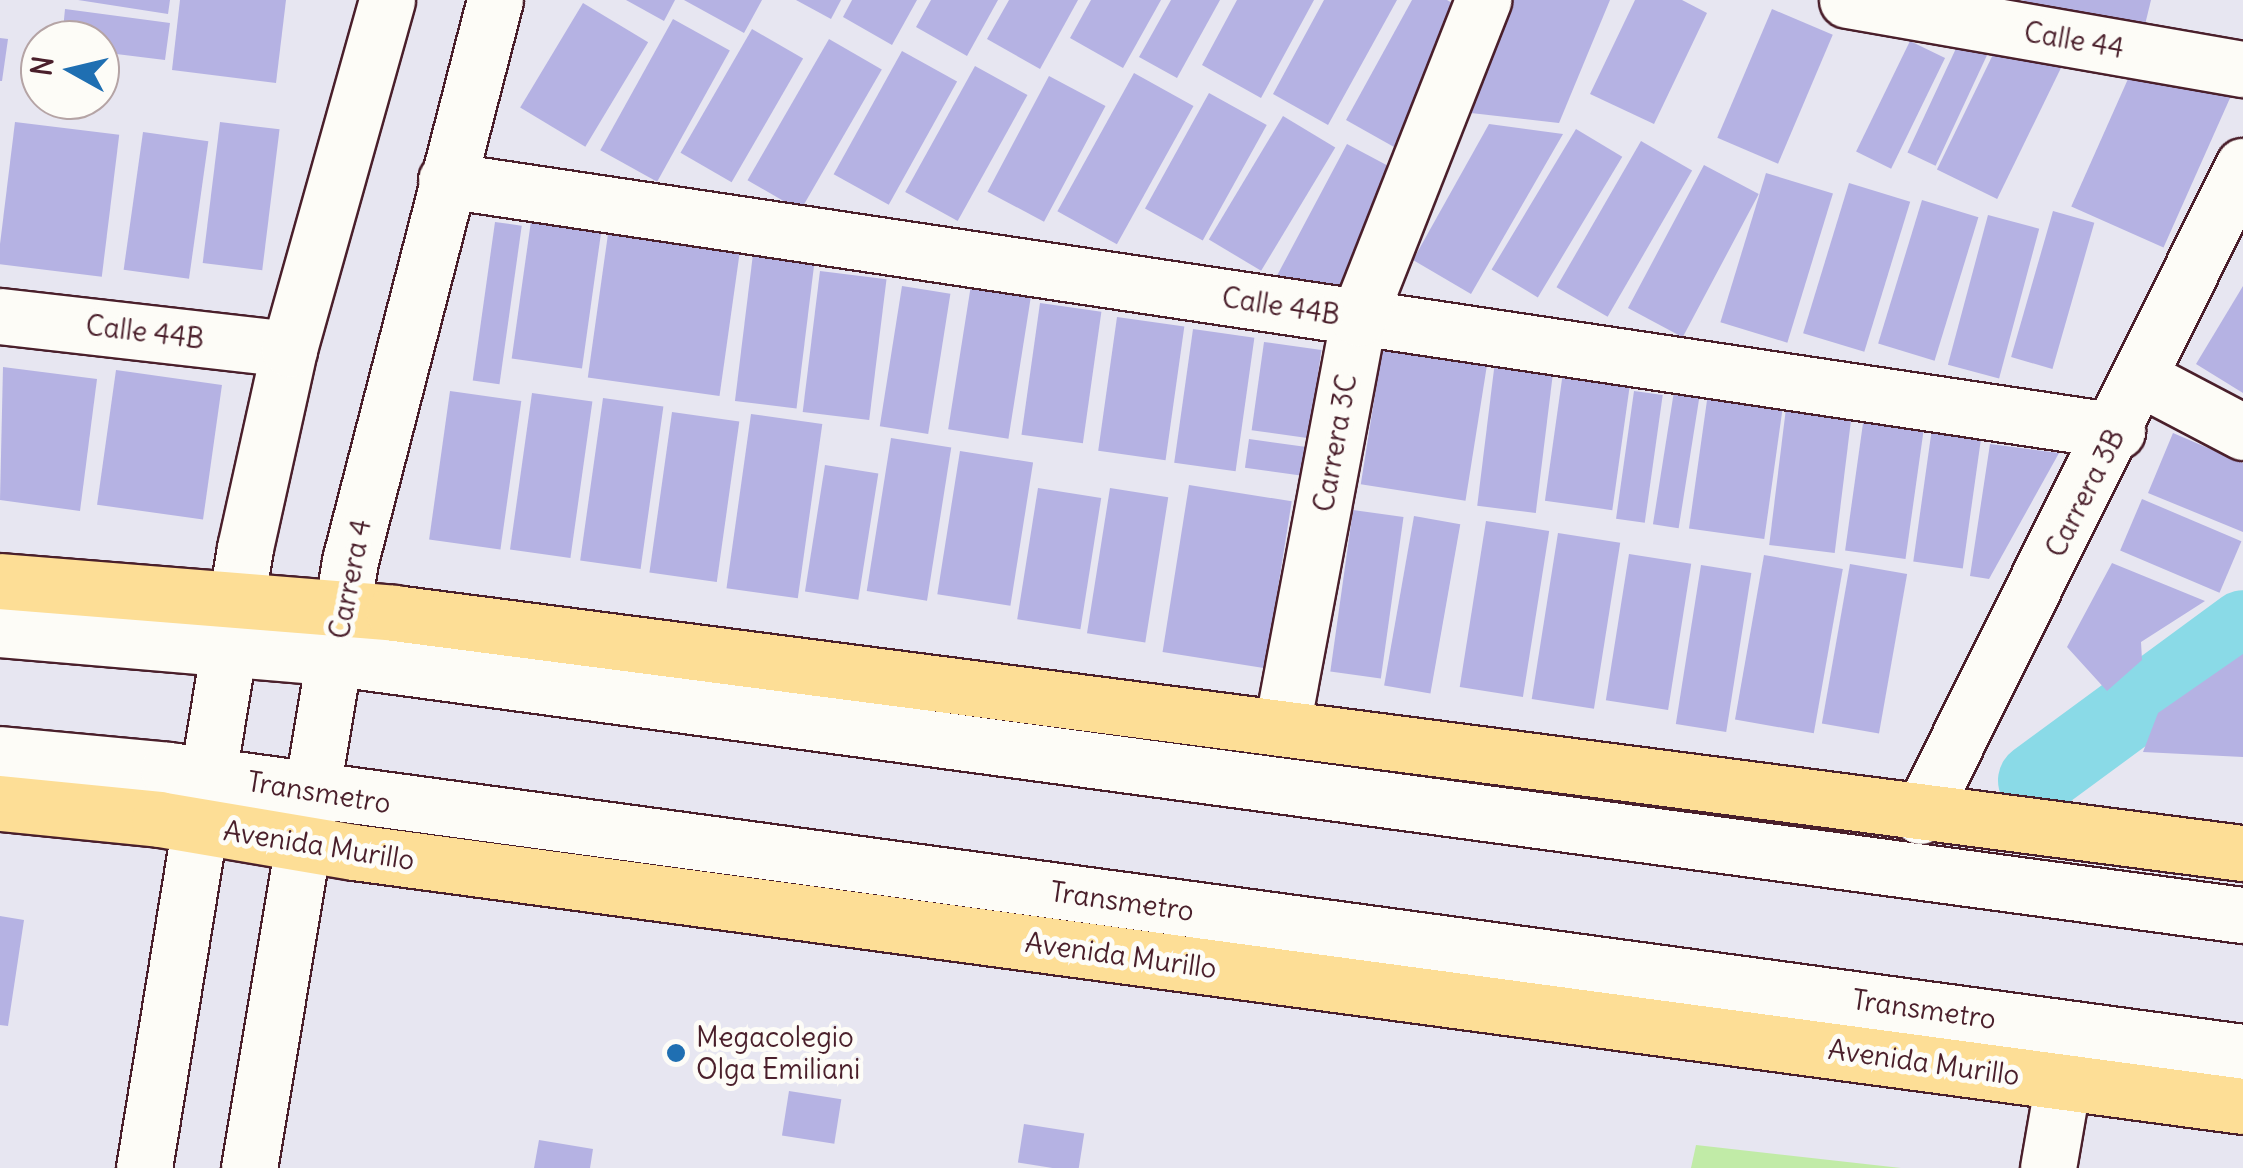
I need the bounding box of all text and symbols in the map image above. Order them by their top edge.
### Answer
street label: Calle 44 [2021,15,2127,65]
north arrow [20,20,120,120]
text: N [23,54,61,78]
street label: Calle 44B [1220,280,1342,332]
street label: Calle 44B [84,308,206,356]
street label: Carrera 3C [1306,371,1364,515]
street label: Carrera 3B [2038,423,2132,563]
street label: Carrera 4 [322,516,378,642]
street label: Transmetro [245,764,393,820]
street label: Avenida Murillo [221,813,417,877]
street label: Transmetro [1048,874,1196,928]
street label: Avenida Murillo [1023,925,1219,985]
street label: Transmetro [1850,982,1998,1036]
place label: Megacolegio Olga Emiliani [696,1020,860,1086]
street label: Avenida Murillo [1826,1032,2022,1092]
marker: Megacolegio Olga Emiliani [665,1042,687,1064]

